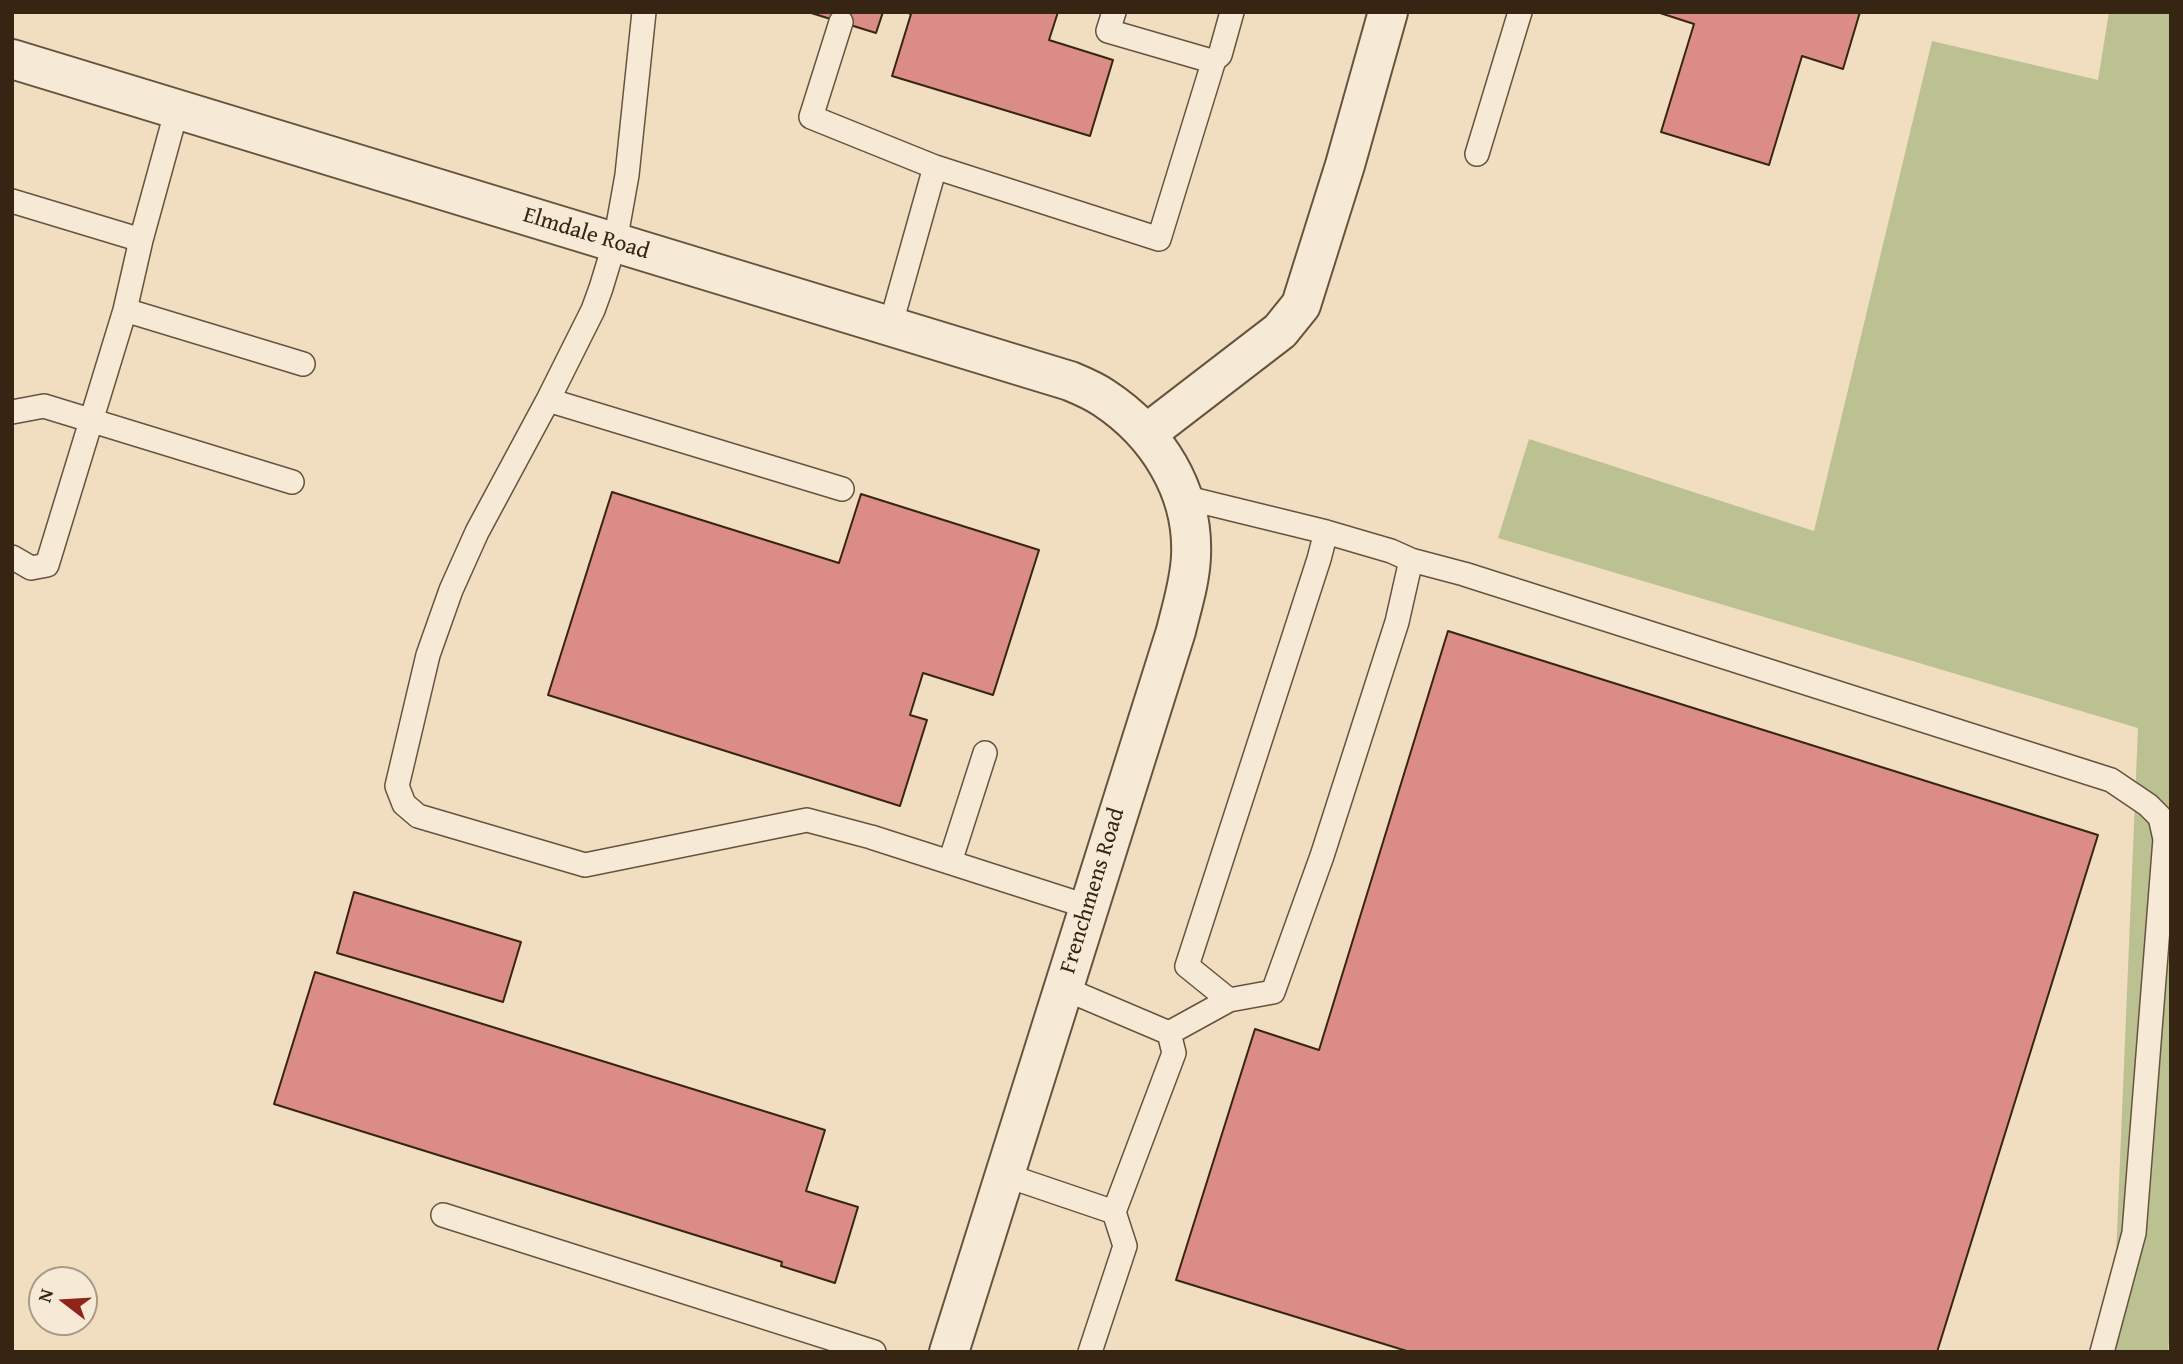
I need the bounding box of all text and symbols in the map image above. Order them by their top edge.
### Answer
street label: Elmdale Road [520,202,652,266]
street label: Frenchmens Road [1055,805,1131,977]
north arrow [28,1266,98,1336]
text: N [30,1285,60,1306]

